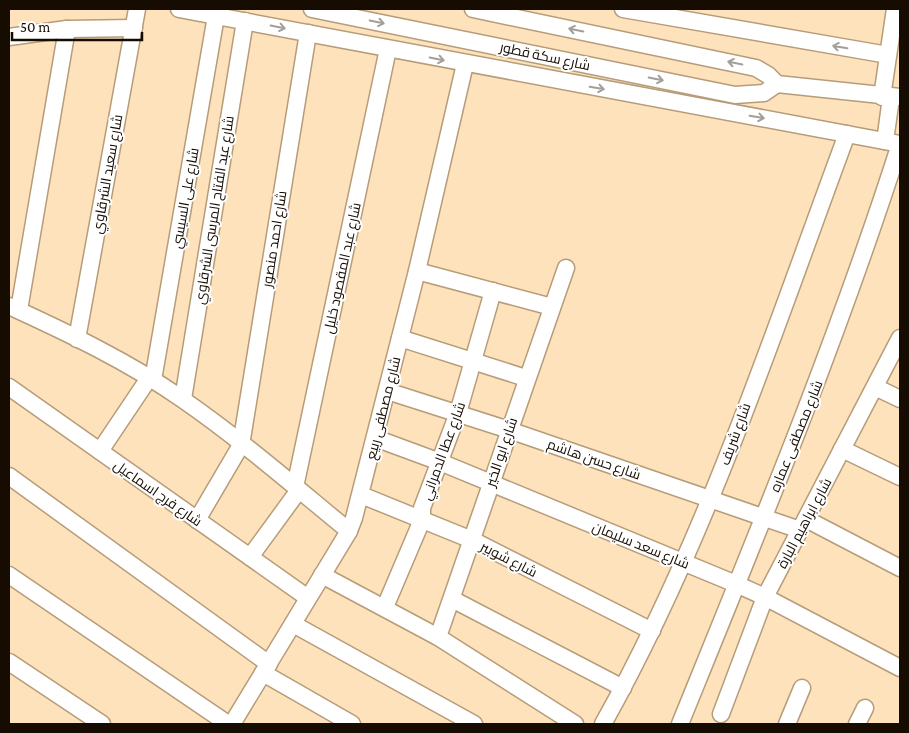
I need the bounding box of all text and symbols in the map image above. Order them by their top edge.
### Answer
scale bar [12,10,142,42]
one-way arrow [368,18,384,27]
text: 50 m [20,19,50,35]
one-way arrow [270,23,286,33]
one-way arrow [568,25,584,34]
street label: شارع سكة قطور [497,38,592,74]
one-way arrow [833,42,849,52]
one-way arrow [429,54,445,64]
one-way arrow [727,58,743,67]
one-way arrow [648,75,664,84]
one-way arrow [589,84,605,94]
street label: شارع سعيد الشرقاوي [89,113,129,236]
one-way arrow [749,113,765,123]
street label: شارع عبد الفتاح المرسى الشرقاوي [191,115,241,306]
street label: شارع على السيسي [168,146,205,250]
street label: شارع احمد منصور [258,190,291,290]
street label: شارع عبد المقصود خليل [320,201,365,335]
street label: شارع مصطفى ربيع [362,355,404,461]
street label: شارع مصطفى عماره [766,378,827,494]
street label: شارع عطا الدمراني [418,400,472,504]
street label: شارع شريف [716,401,755,468]
street label: شارع ابو الخير [481,415,521,490]
street label: شارع حسن هاشم [545,436,643,484]
street label: شارع فرج اسماعيل [110,457,205,530]
street label: شارع ابراهيم البارة [773,475,836,572]
street label: شارع سعد سليمان [590,518,692,573]
street label: شارع شوبير [477,537,540,581]

